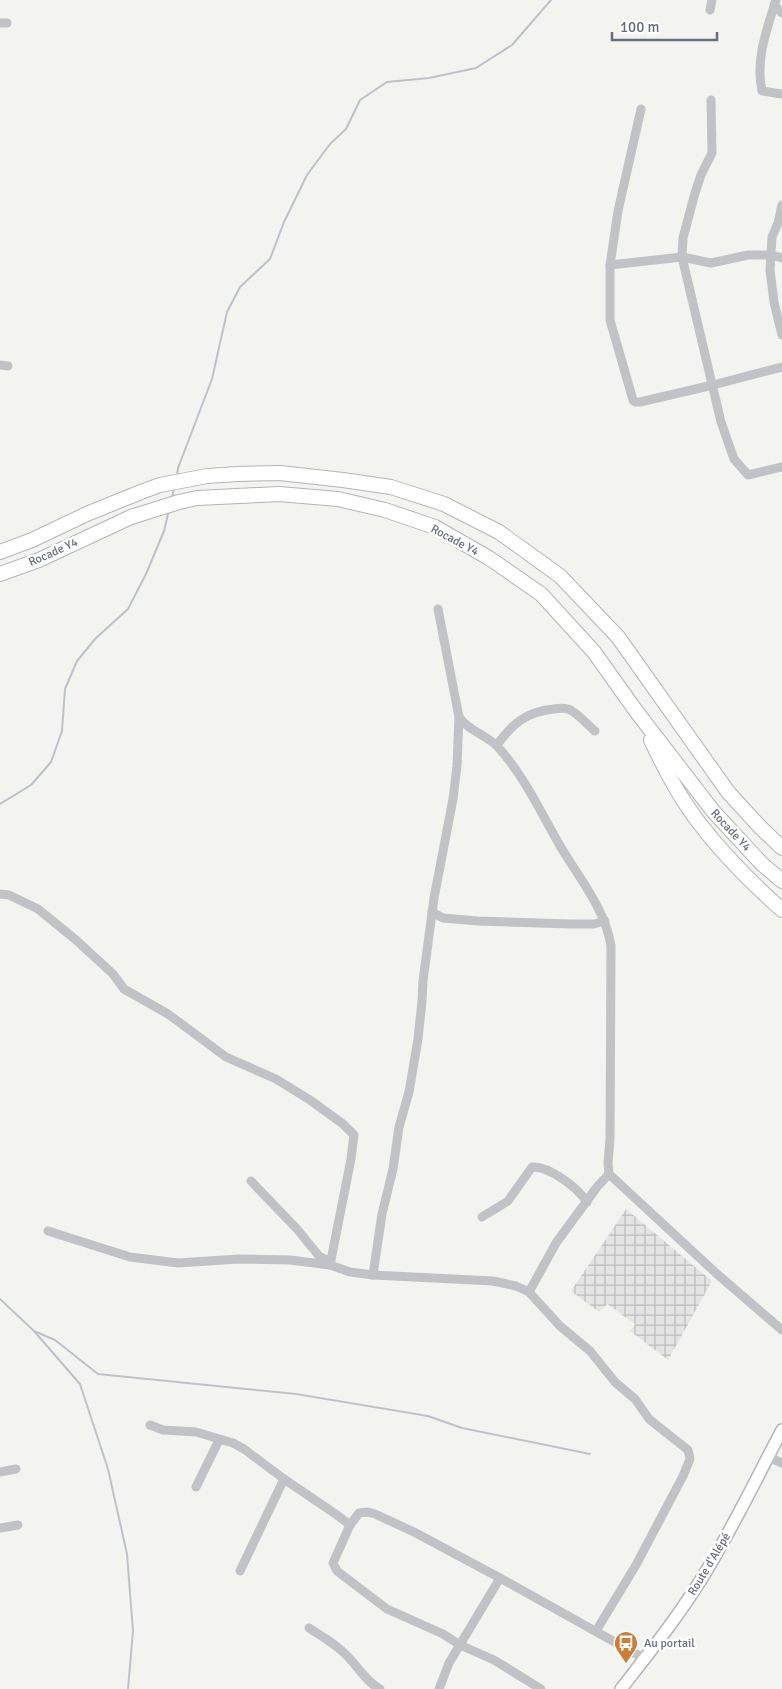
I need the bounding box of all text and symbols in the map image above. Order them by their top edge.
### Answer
scale bar [612,10,717,42]
text: 100 m [620,18,660,36]
street label: Rocade Y4 [428,521,482,560]
street label: Rocade Y4 [26,535,81,570]
street label: Rocade Y4 [707,806,754,855]
street label: Route d'Alépé [685,1530,734,1598]
bus stop icon: Au portail [613,1630,639,1664]
place label: Au portail [644,1636,695,1651]

